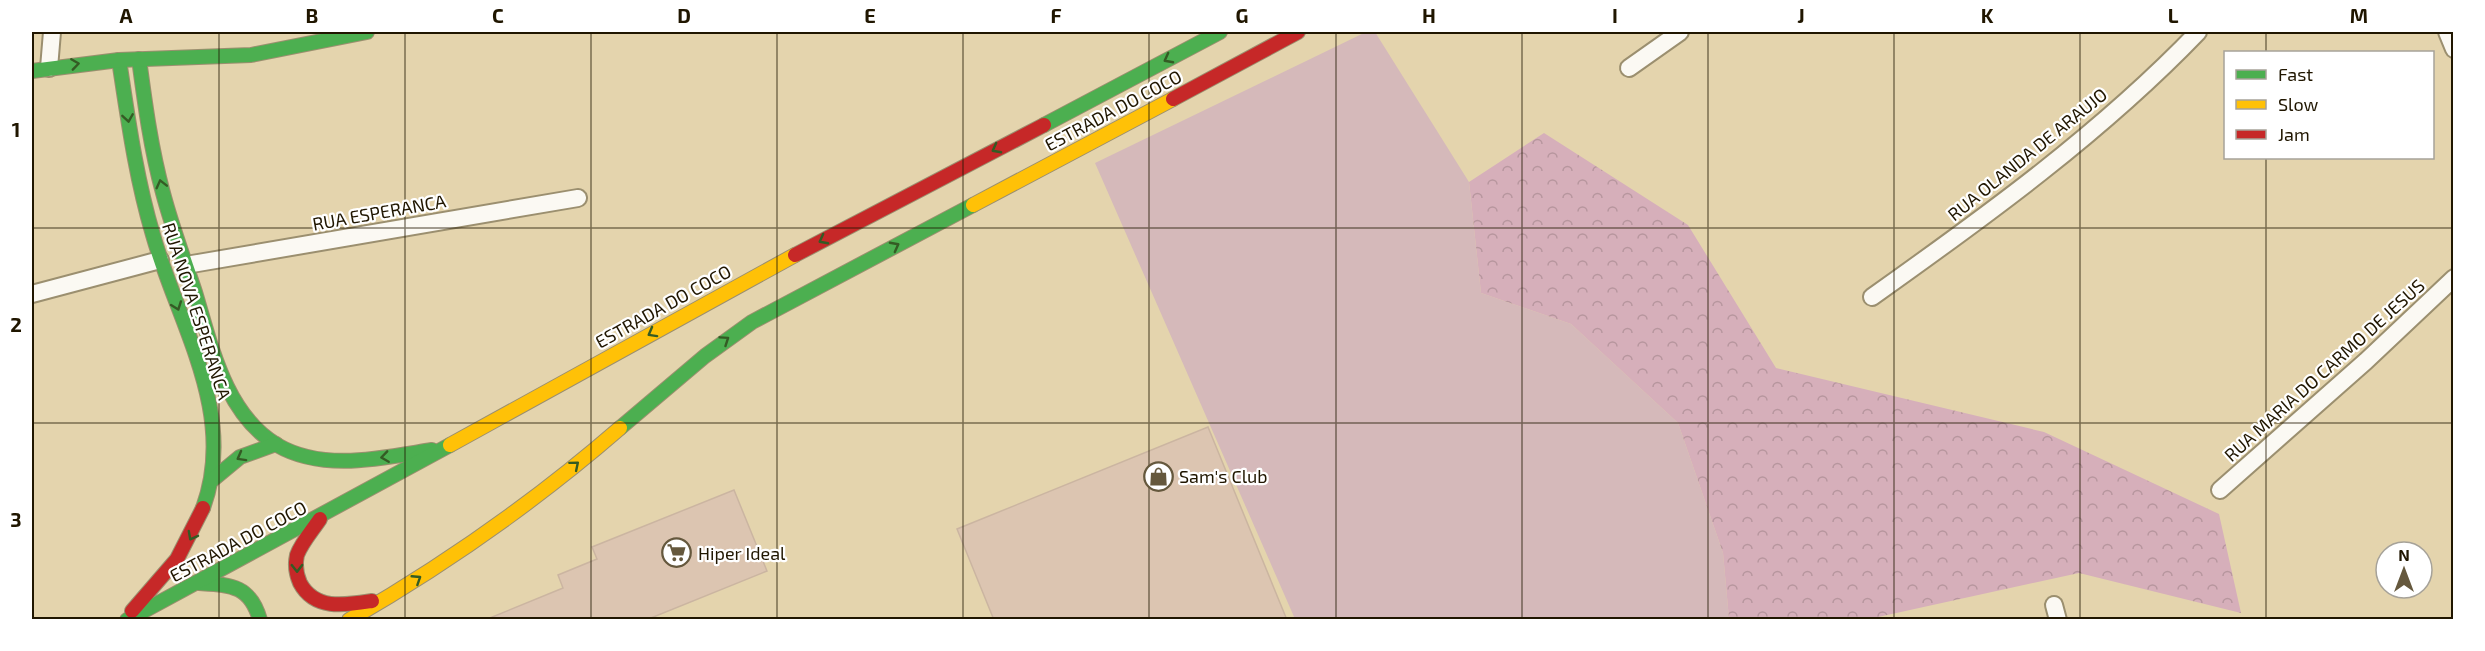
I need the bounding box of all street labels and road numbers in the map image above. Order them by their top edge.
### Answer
street label: ESTRADA DO COCO [1041,65,1185,155]
street label: RUA OLANDA DE ARAUJO [1943,83,2111,225]
street label: RUA ESPERANCA [311,189,448,235]
street label: RUA NOVA ESPERANCA [158,220,236,403]
street label: ESTRADA DO COCO [591,260,735,352]
street label: RUA MARIA DO CARMO DE JESUS [2219,274,2429,466]
street label: ESTRADA DO COCO [166,496,310,586]

